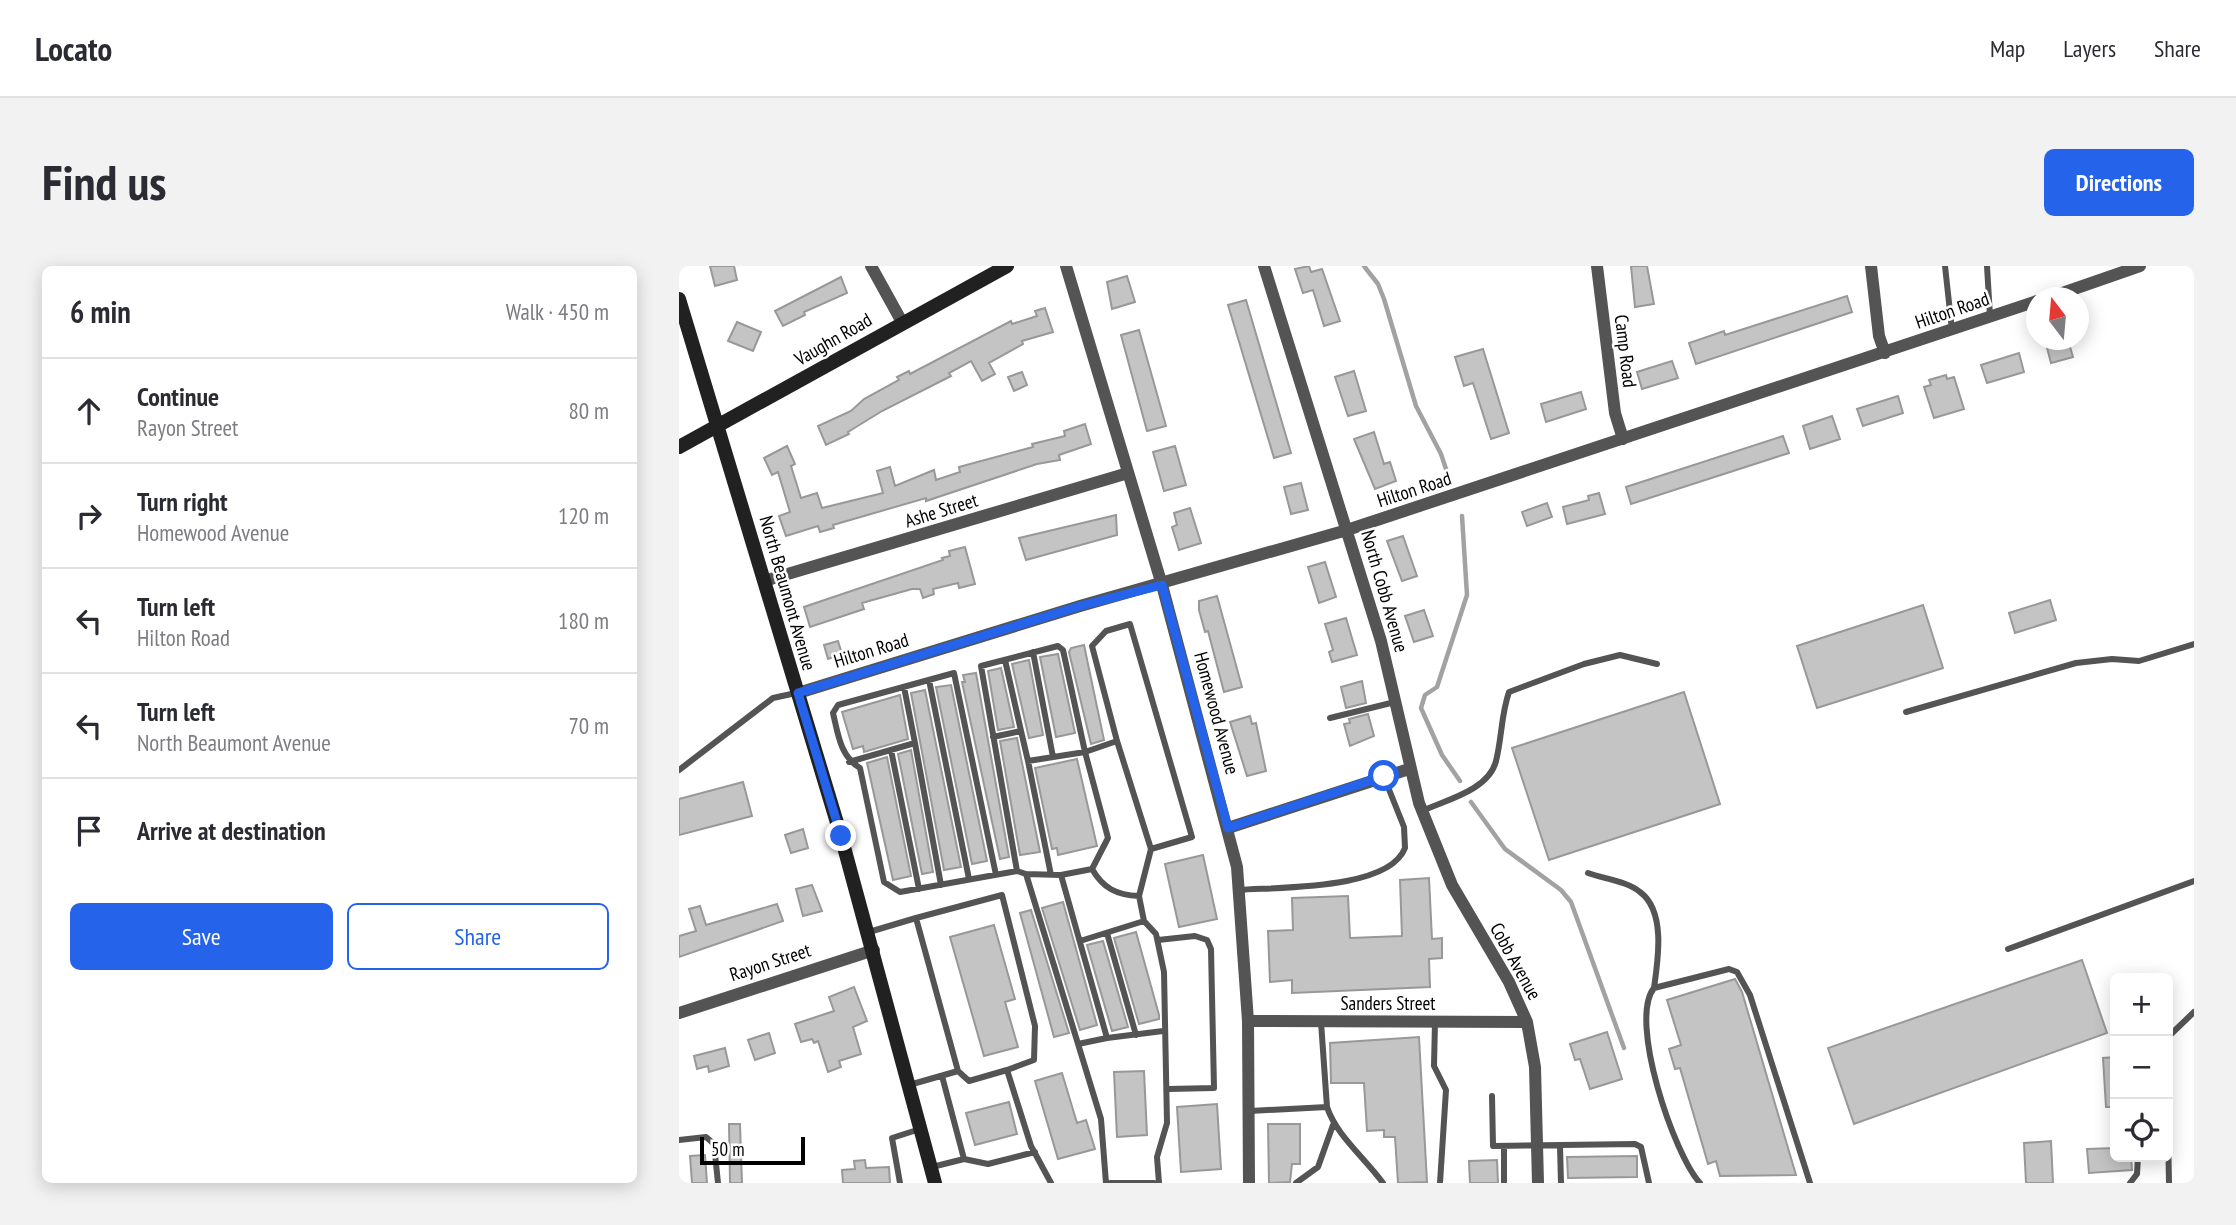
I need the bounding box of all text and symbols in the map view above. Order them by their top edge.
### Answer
text: Locato [35,27,112,70]
text: Map [1990,33,2025,64]
text: Layers [2063,33,2116,64]
text: Share [2154,33,2201,64]
button: Directions [2044,149,2194,216]
text: Find us [42,150,166,214]
street label: Hilton Road [1912,286,1992,334]
north arrow [2026,287,2089,350]
text: 6 min [70,292,131,331]
text: Walk · 450 m [506,297,609,326]
street label: Vaughn Road [789,307,876,371]
street label: Camp Road [1610,313,1642,389]
text: Continue [137,380,219,413]
icon: ahead [70,392,108,430]
text: 80 m [568,396,609,425]
text: Rayon Street [137,413,238,442]
street label: Hilton Road [1374,466,1454,512]
text: Turn right [137,485,228,518]
street label: Ashe Street [902,487,981,532]
icon: right [70,497,108,535]
text: 120 m [558,501,609,530]
street label: North Beaumont Avenue [754,513,822,673]
text: Homewood Avenue [137,518,289,547]
street label: North Cobb Avenue [1356,527,1414,655]
text: Turn left [137,590,215,623]
icon: left [70,602,108,640]
text: 180 m [558,606,609,635]
text: Hilton Road [137,623,230,652]
street label: Hilton Road [831,627,911,673]
street label: Homewood Avenue [1189,649,1245,777]
text: Turn left [137,695,215,728]
icon: left [70,707,108,745]
text: 70 m [568,711,609,740]
text: North Beaumont Avenue [137,728,331,757]
route start [1368,760,1399,791]
icon: arrive [70,812,108,850]
text: Arrive at destination [137,814,326,847]
route end [825,820,856,851]
button: Save [70,903,333,970]
button: Share [347,903,609,970]
street label: Cobb Avenue [1485,918,1547,1004]
street label: Rayon Street [726,937,814,986]
map controls [2110,973,2173,1162]
button: + [2110,973,2173,1036]
street label: Sanders Street [1340,991,1436,1015]
button: − [2110,1036,2173,1099]
button: locate [2110,1099,2173,1162]
scale bar [700,1134,805,1166]
text: 50 m [711,1137,745,1161]

